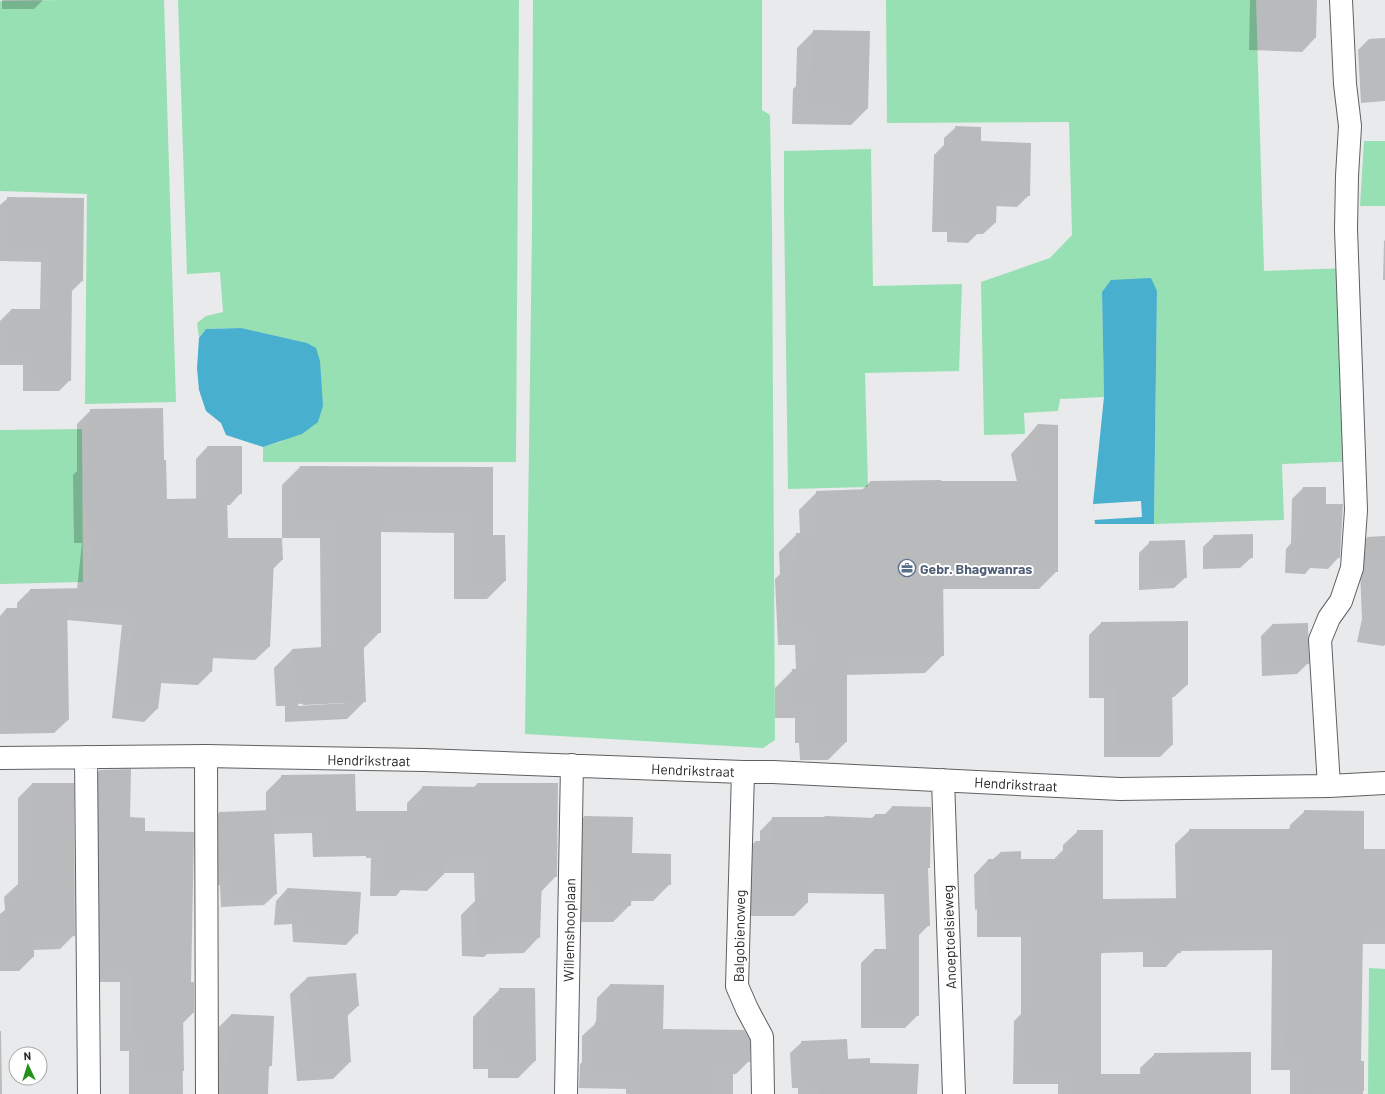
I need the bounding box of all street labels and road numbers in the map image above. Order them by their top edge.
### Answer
street label: Hendrikstraat [327,751,411,769]
street label: Hendrikstraat [651,760,735,780]
street label: Hendrikstraat [974,773,1058,795]
street label: Willemshooplaan [560,878,578,982]
street label: Anoeptoelsieweg [939,885,959,989]
street label: Balgobienoweg [730,890,748,982]

